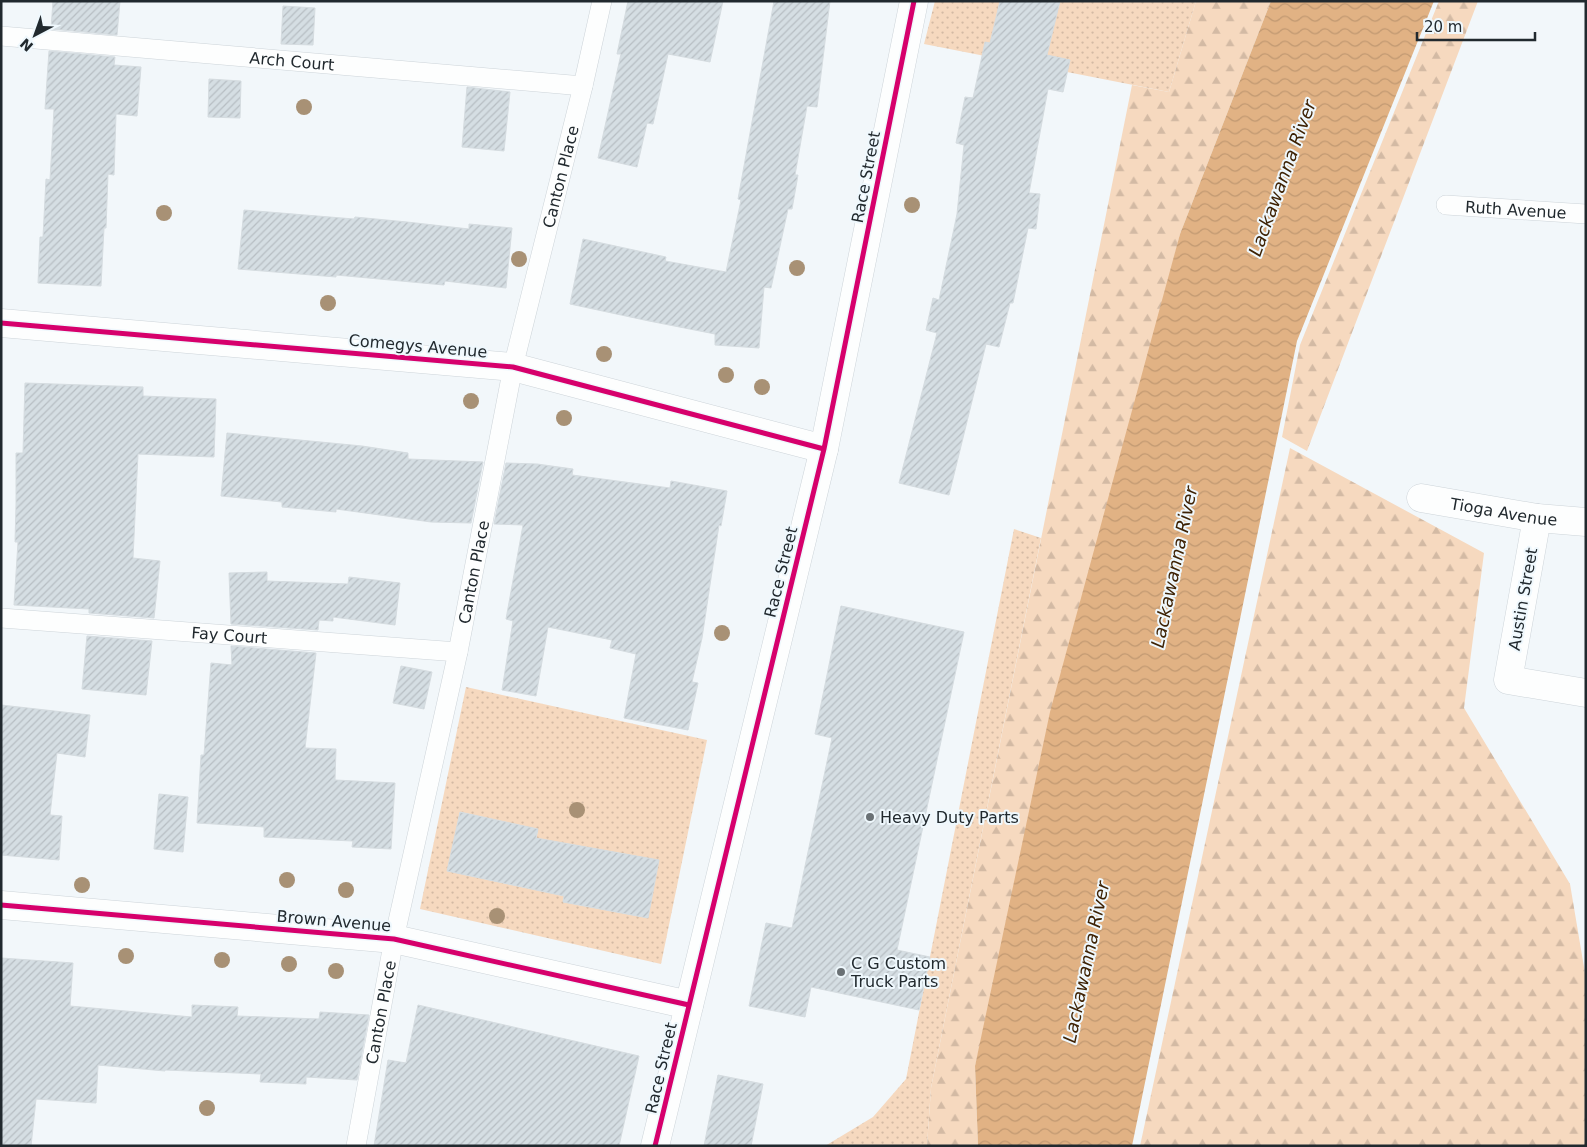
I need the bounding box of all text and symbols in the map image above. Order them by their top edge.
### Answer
north arrow [10,10,60,60]
scale bar [1417,10,1534,42]
text: 20 m [1424,18,1462,36]
text: N [17,35,36,55]
street label: Arch Court [249,48,335,74]
water label: Lackawanna River [1244,96,1321,259]
street label: Canton Place [539,123,582,230]
street label: Race Street [848,130,884,224]
street label: Ruth Avenue [1465,197,1567,222]
street label: Comegys Avenue [348,330,488,362]
water label: Lackawanna River [1147,483,1202,650]
street label: Tioga Avenue [1448,494,1558,529]
street label: Canton Place [454,519,493,625]
street label: Race Street [761,525,801,619]
street label: Austin Street [1505,546,1541,652]
street label: Fay Court [191,623,268,647]
place label: Heavy Duty Parts [880,808,1019,827]
marker: Heavy Duty Parts [864,811,876,823]
water label: Lackawanna River [1059,878,1114,1045]
street label: Brown Avenue [276,907,392,935]
place label: C G Custom Truck Parts [850,954,946,991]
street label: Canton Place [362,959,399,1066]
marker: C G Custom Truck Parts [835,966,847,978]
street label: Race Street [641,1021,681,1115]

